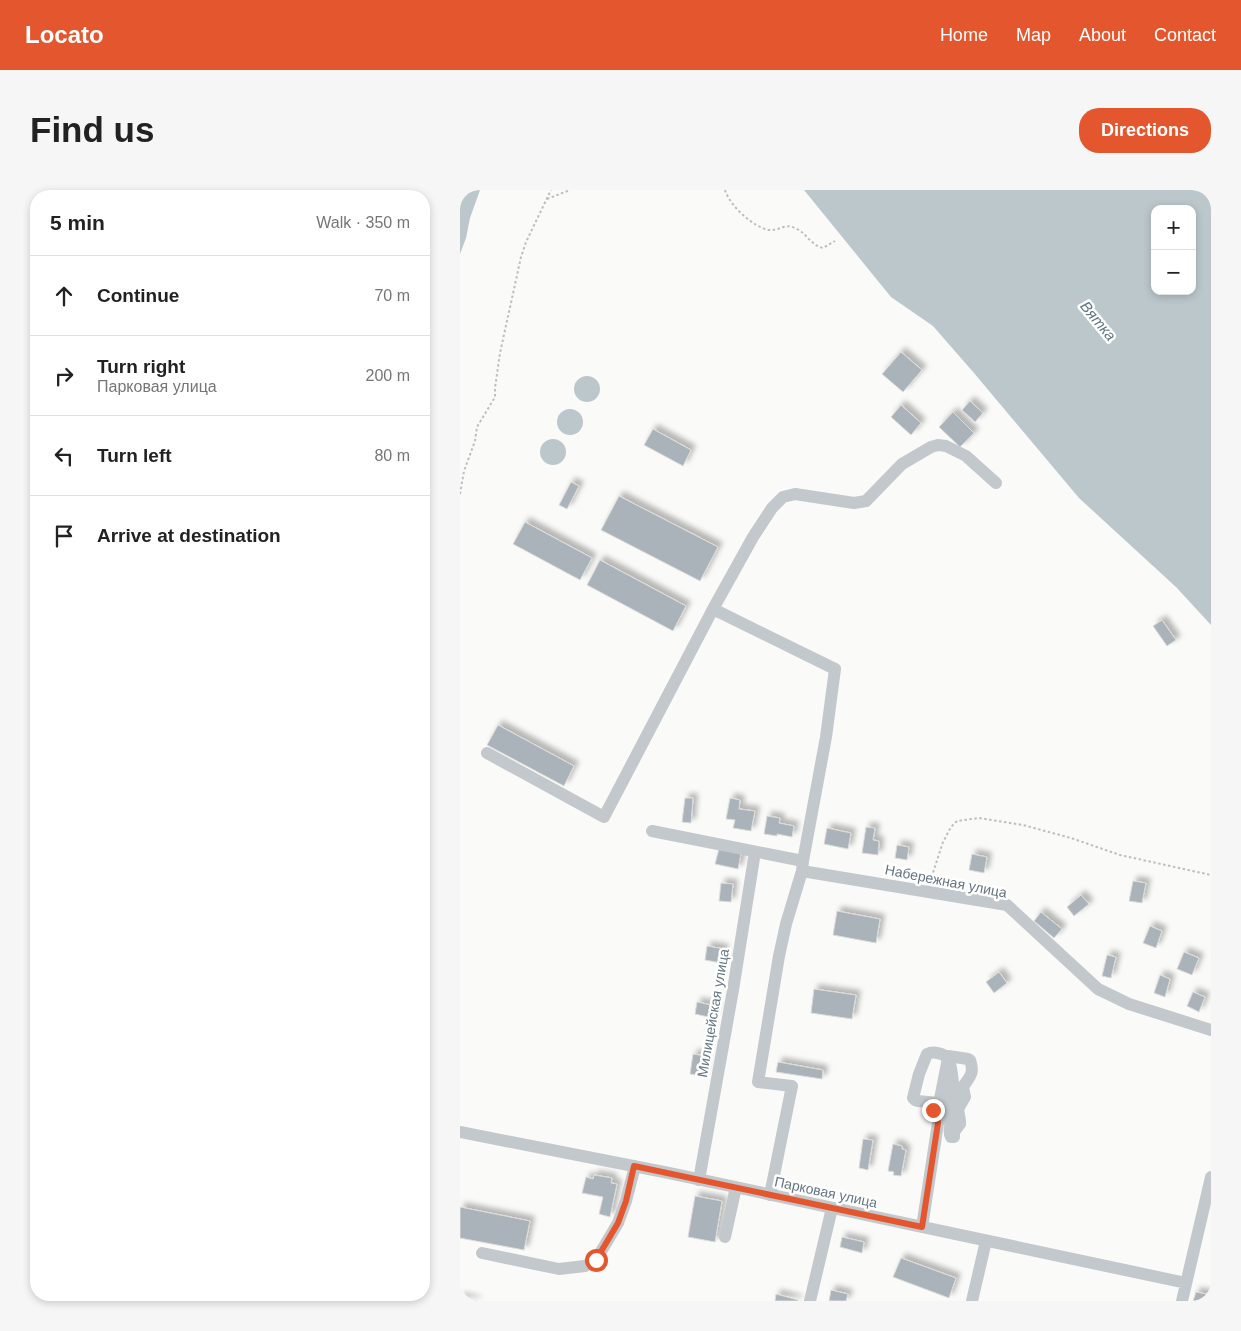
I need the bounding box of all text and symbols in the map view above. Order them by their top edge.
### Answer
text: Locato [25,21,104,48]
text: Home [940,25,988,45]
text: Map [1016,25,1051,45]
text: About [1079,25,1126,45]
text: Contact [1154,25,1216,45]
button: Directions [1079,108,1211,153]
text: Find us [30,110,154,149]
map controls [1151,205,1196,295]
button: + [1151,205,1196,250]
text: 5 min [50,211,105,234]
text: Walk · 350 m [316,214,410,231]
button: − [1151,250,1196,295]
icon: ahead [50,282,78,310]
text: Continue [97,285,179,306]
text: 70 m [374,287,410,304]
water label: Вятка [1077,298,1120,344]
text: Turn right [97,356,185,377]
icon: right [50,362,78,390]
text: 200 m [366,367,410,384]
text: Парковая улица [97,378,217,395]
icon: left [50,442,78,470]
text: Turn left [97,445,172,466]
text: 80 m [374,447,410,464]
icon: arrive [50,522,78,550]
text: Arrive at destination [97,525,281,546]
street label: Набережная улица [884,861,1008,901]
street label: Милицейская улица [694,947,732,1078]
route end [922,1099,945,1122]
street label: Парковая улица [773,1173,879,1211]
route start [585,1249,608,1272]

